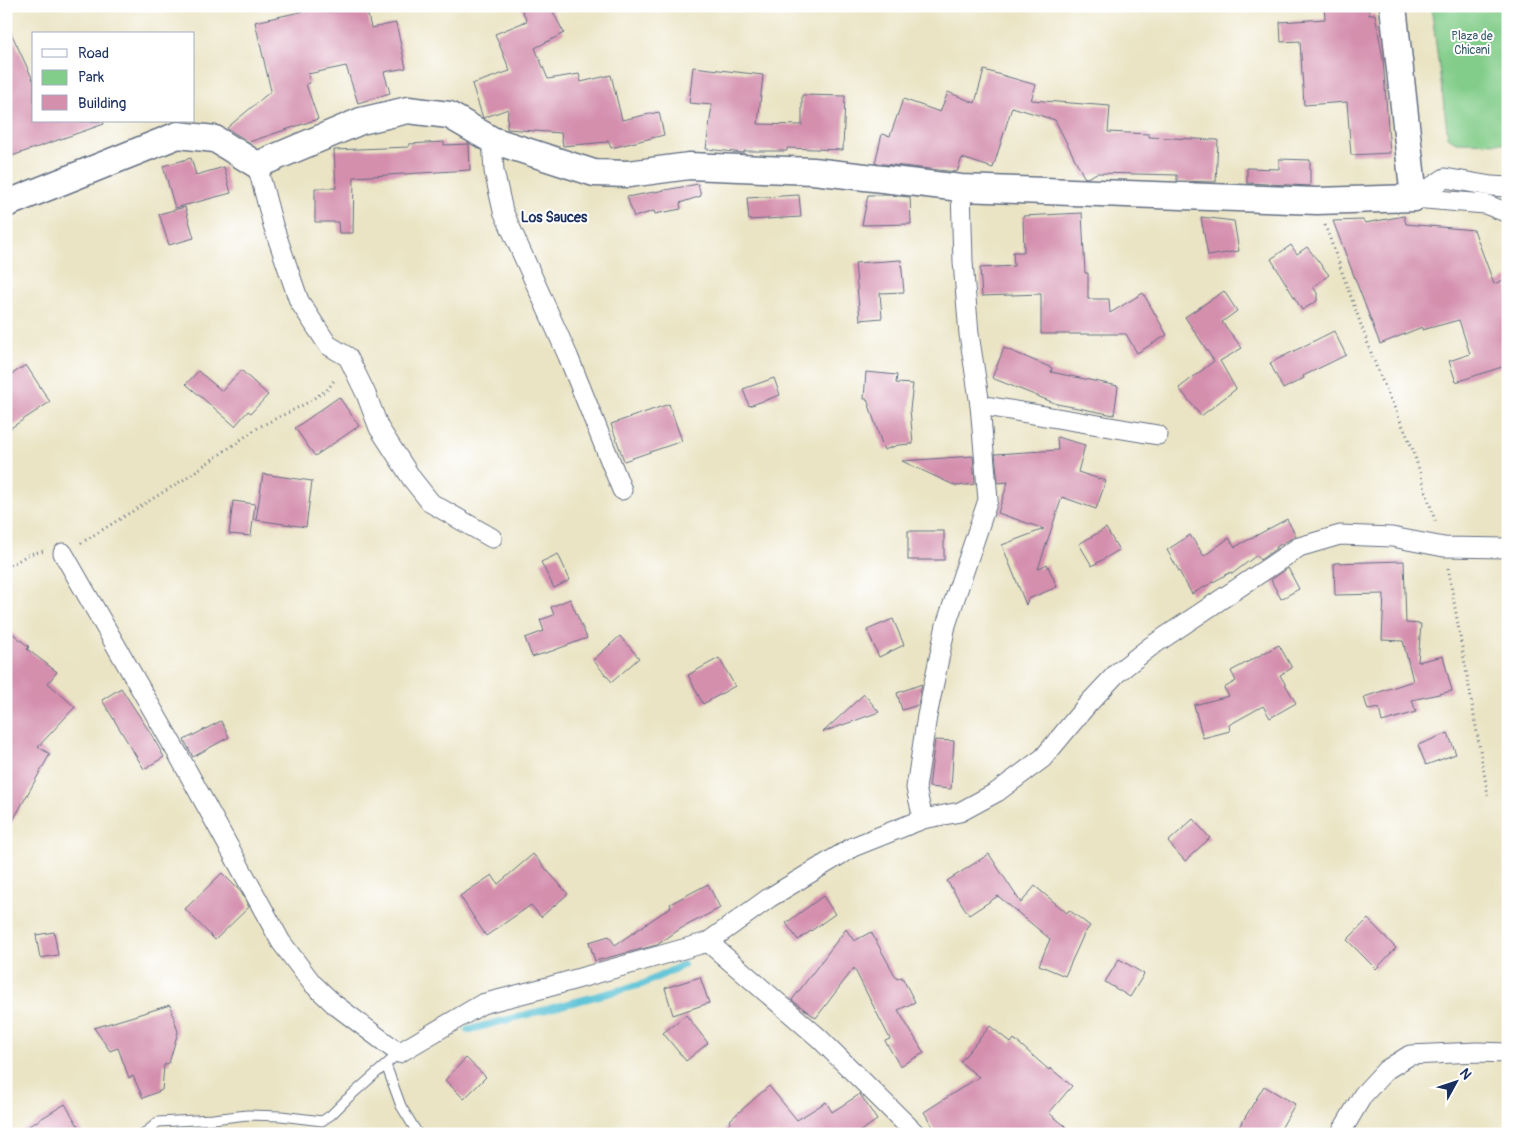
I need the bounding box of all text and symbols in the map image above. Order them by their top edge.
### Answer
park label: Plaza de Chicani [1451,29,1493,58]
legend [32,32,195,122]
text: Road [78,44,109,63]
text: Park [78,68,105,87]
text: Building [78,94,126,113]
district label: Los Sauces [521,209,588,226]
north arrow [1432,1058,1482,1108]
text: N [1456,1065,1475,1083]

